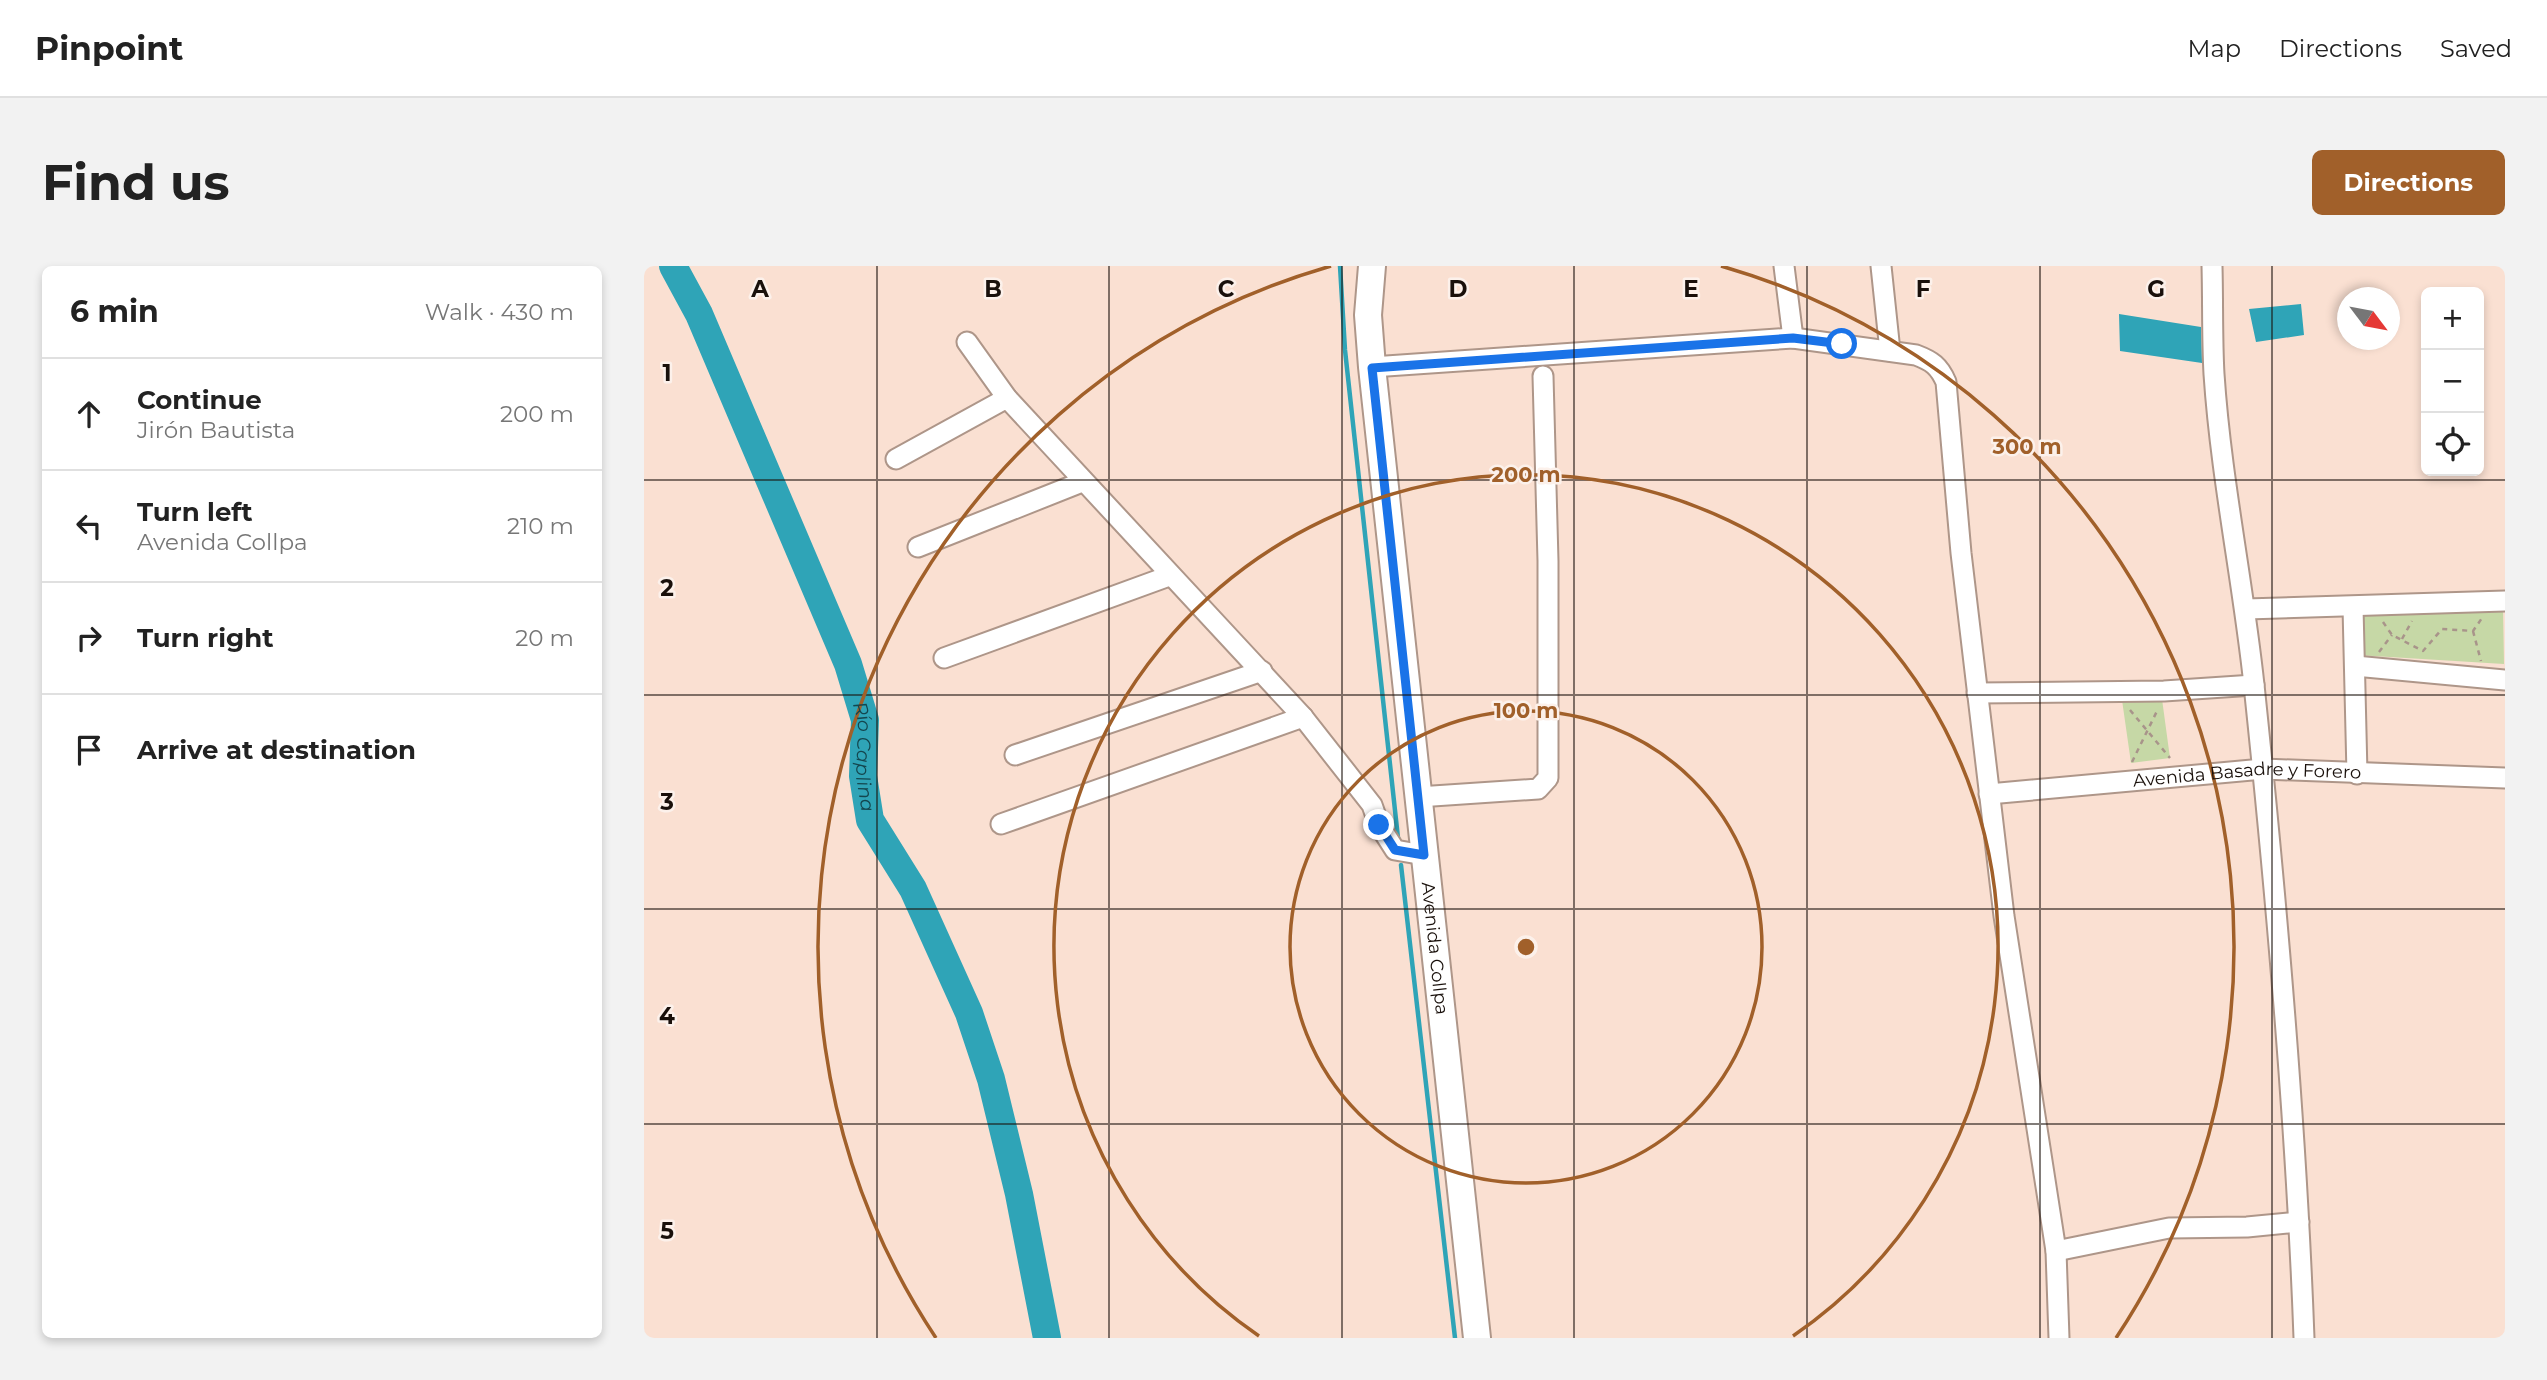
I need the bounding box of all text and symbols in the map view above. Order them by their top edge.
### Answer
text: Pinpoint [35,28,183,68]
text: Map [2188,34,2241,63]
text: Directions [2279,34,2402,63]
text: Saved [2440,34,2512,63]
button: Directions [2312,150,2505,215]
text: Find us [42,153,230,212]
text: A [750,275,769,303]
text: B [984,275,1002,303]
text: C [1218,275,1235,303]
text: D [1449,275,1468,303]
text: E [1683,275,1699,303]
text: F [1916,275,1931,303]
text: G [2147,275,2165,303]
north arrow [2337,287,2400,350]
map controls [2421,287,2484,476]
button: + [2421,287,2484,350]
text: 6 min [70,293,159,330]
text: Walk · 430 m [425,298,574,326]
route start [1826,328,1857,359]
button: − [2421,350,2484,413]
text: 1 [662,359,672,387]
text: Continue [137,384,262,416]
icon: ahead [70,395,108,433]
text: 200 m [500,400,574,428]
button: locate [2421,413,2484,476]
text: Jirón Bautista [137,416,295,444]
text: 300 m [1992,434,2061,459]
text: 200 m [1492,462,1560,487]
text: Turn left [137,496,253,528]
icon: left [70,507,108,545]
text: 210 m [507,512,574,540]
text: Avenida Collpa [137,528,308,556]
text: 2 [660,574,674,602]
icon: right [70,619,108,657]
text: Turn right [137,622,273,654]
text: 20 m [515,624,574,652]
text: 100 m [1494,698,1558,723]
water label: Río Caplina [849,699,880,813]
icon: arrive [70,731,108,769]
text: Arrive at destination [137,734,416,766]
street label: Avenida Basadre y Forero [2132,758,2362,792]
text: 3 [659,788,674,816]
route end [1363,809,1394,840]
street label: Avenida Collpa [1417,881,1453,1016]
centre of rings [1514,935,1538,959]
text: 4 [659,1002,675,1030]
text: 5 [660,1217,674,1245]

